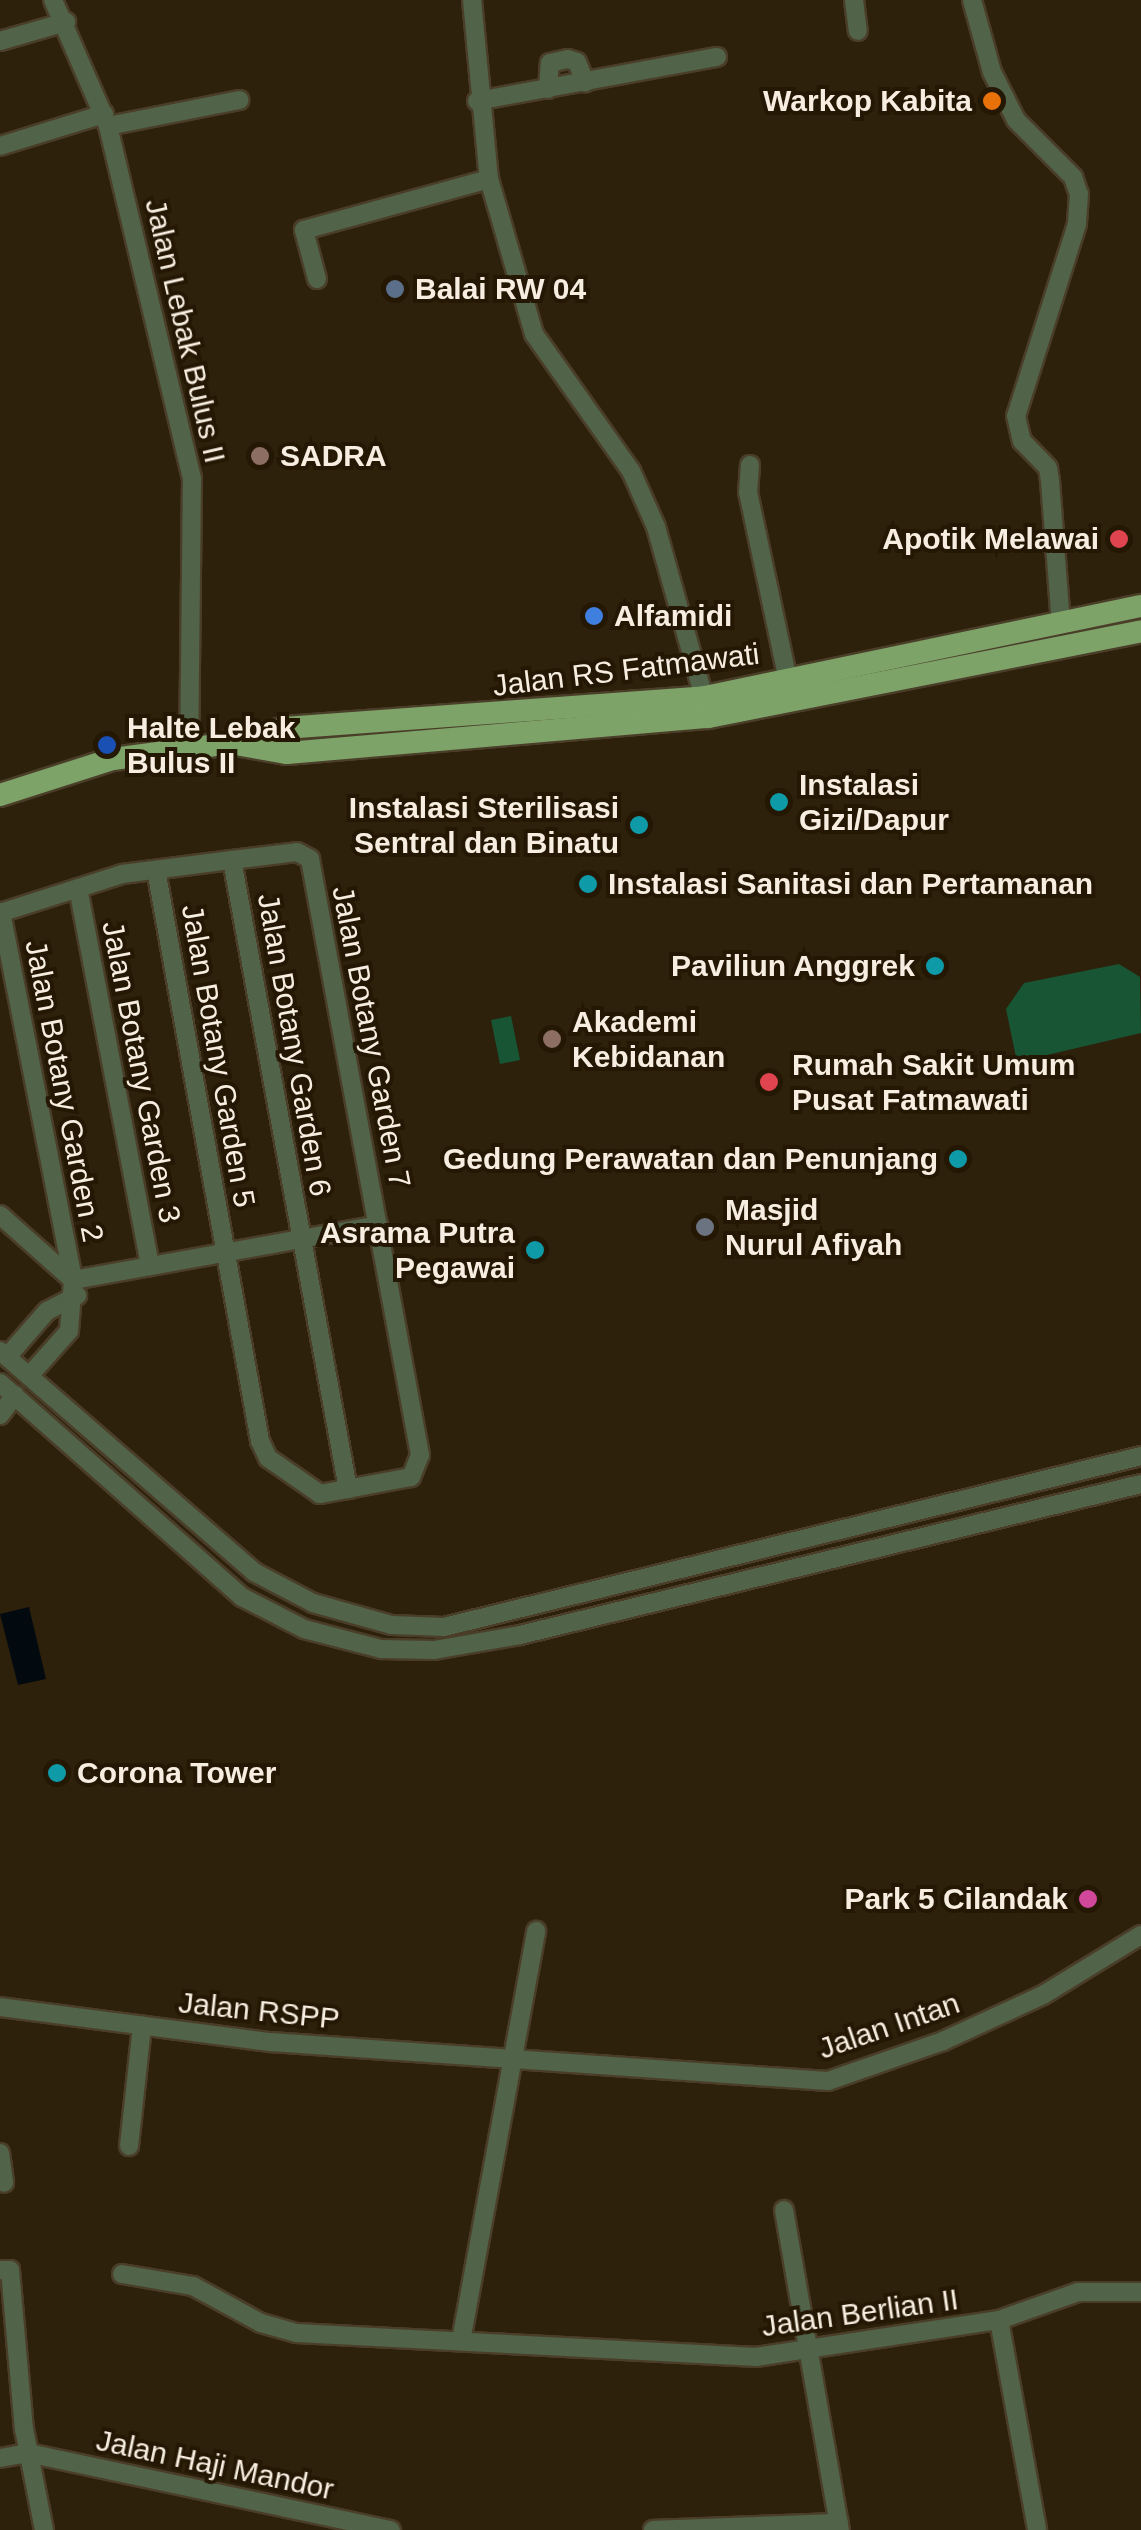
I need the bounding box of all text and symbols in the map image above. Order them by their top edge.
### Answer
place label: Warkop Kabita [763,83,972,119]
marker: Warkop Kabita [981,90,1003,112]
street label: Jalan Lebak Bulus II [137,195,233,467]
place label: Balai RW 04 [415,271,586,307]
marker: Balai RW 04 [384,278,406,300]
place label: SADRA [280,438,387,474]
marker: SADRA [249,445,271,467]
place label: Apotik Melawai [882,521,1099,557]
marker: Apotik Melawai [1108,528,1130,550]
place label: Alfamidi [614,598,732,634]
marker: Alfamidi [583,605,605,627]
street label: Jalan RS Fatmawati [491,636,761,704]
place label: Halte Lebak Bulus II [127,710,295,780]
marker: Halte Lebak Bulus II [96,734,118,756]
place label: Instalasi Gizi/Dapur [799,767,949,838]
place label: Instalasi Sterilisasi Sentral dan Binatu [349,790,619,860]
marker: Instalasi Gizi/Dapur [768,791,790,813]
marker: Instalasi Sterilisasi Sentral dan Binatu [628,814,650,836]
place label: Instalasi Sanitasi dan Pertamanan [608,866,1093,902]
marker: Instalasi Sanitasi dan Pertamanan [577,873,599,895]
street label: Jalan Botany Garden 7 [324,883,418,1191]
street label: Jalan Botany Garden 6 [250,891,338,1199]
street label: Jalan Botany Garden 5 [174,902,262,1210]
street label: Jalan Botany Garden 3 [94,918,188,1226]
street label: Jalan Botany Garden 2 [17,937,111,1245]
place label: Paviliun Anggrek [670,948,915,984]
marker: Paviliun Anggrek [924,955,946,977]
place label: Akademi Kebidanan [572,1004,725,1074]
marker: Akademi Kebidanan [541,1028,563,1050]
place label: Rumah Sakit Umum Pusat Fatmawati [792,1047,1075,1118]
marker: Rumah Sakit Umum Pusat Fatmawati [756,1069,782,1095]
place label: Gedung Perawatan dan Penunjang [443,1141,938,1177]
marker: Gedung Perawatan dan Penunjang [947,1148,969,1170]
place label: Masjid Nurul Afiyah [725,1192,903,1262]
place label: Asrama Putra Pegawai [320,1215,515,1286]
marker: Masjid Nurul Afiyah [694,1216,716,1238]
marker: Asrama Putra Pegawai [524,1239,546,1261]
place label: Corona Tower [77,1755,276,1791]
marker: Corona Tower [46,1762,68,1784]
place label: Park 5 Cilandak [845,1881,1068,1917]
marker: Park 5 Cilandak [1077,1888,1099,1910]
street label: Jalan RSPP [177,1985,341,2037]
street label: Jalan Intan [814,1985,964,2067]
street label: Jalan Berlian II [759,2281,961,2345]
street label: Jalan Haji Mandor [93,2422,337,2508]

